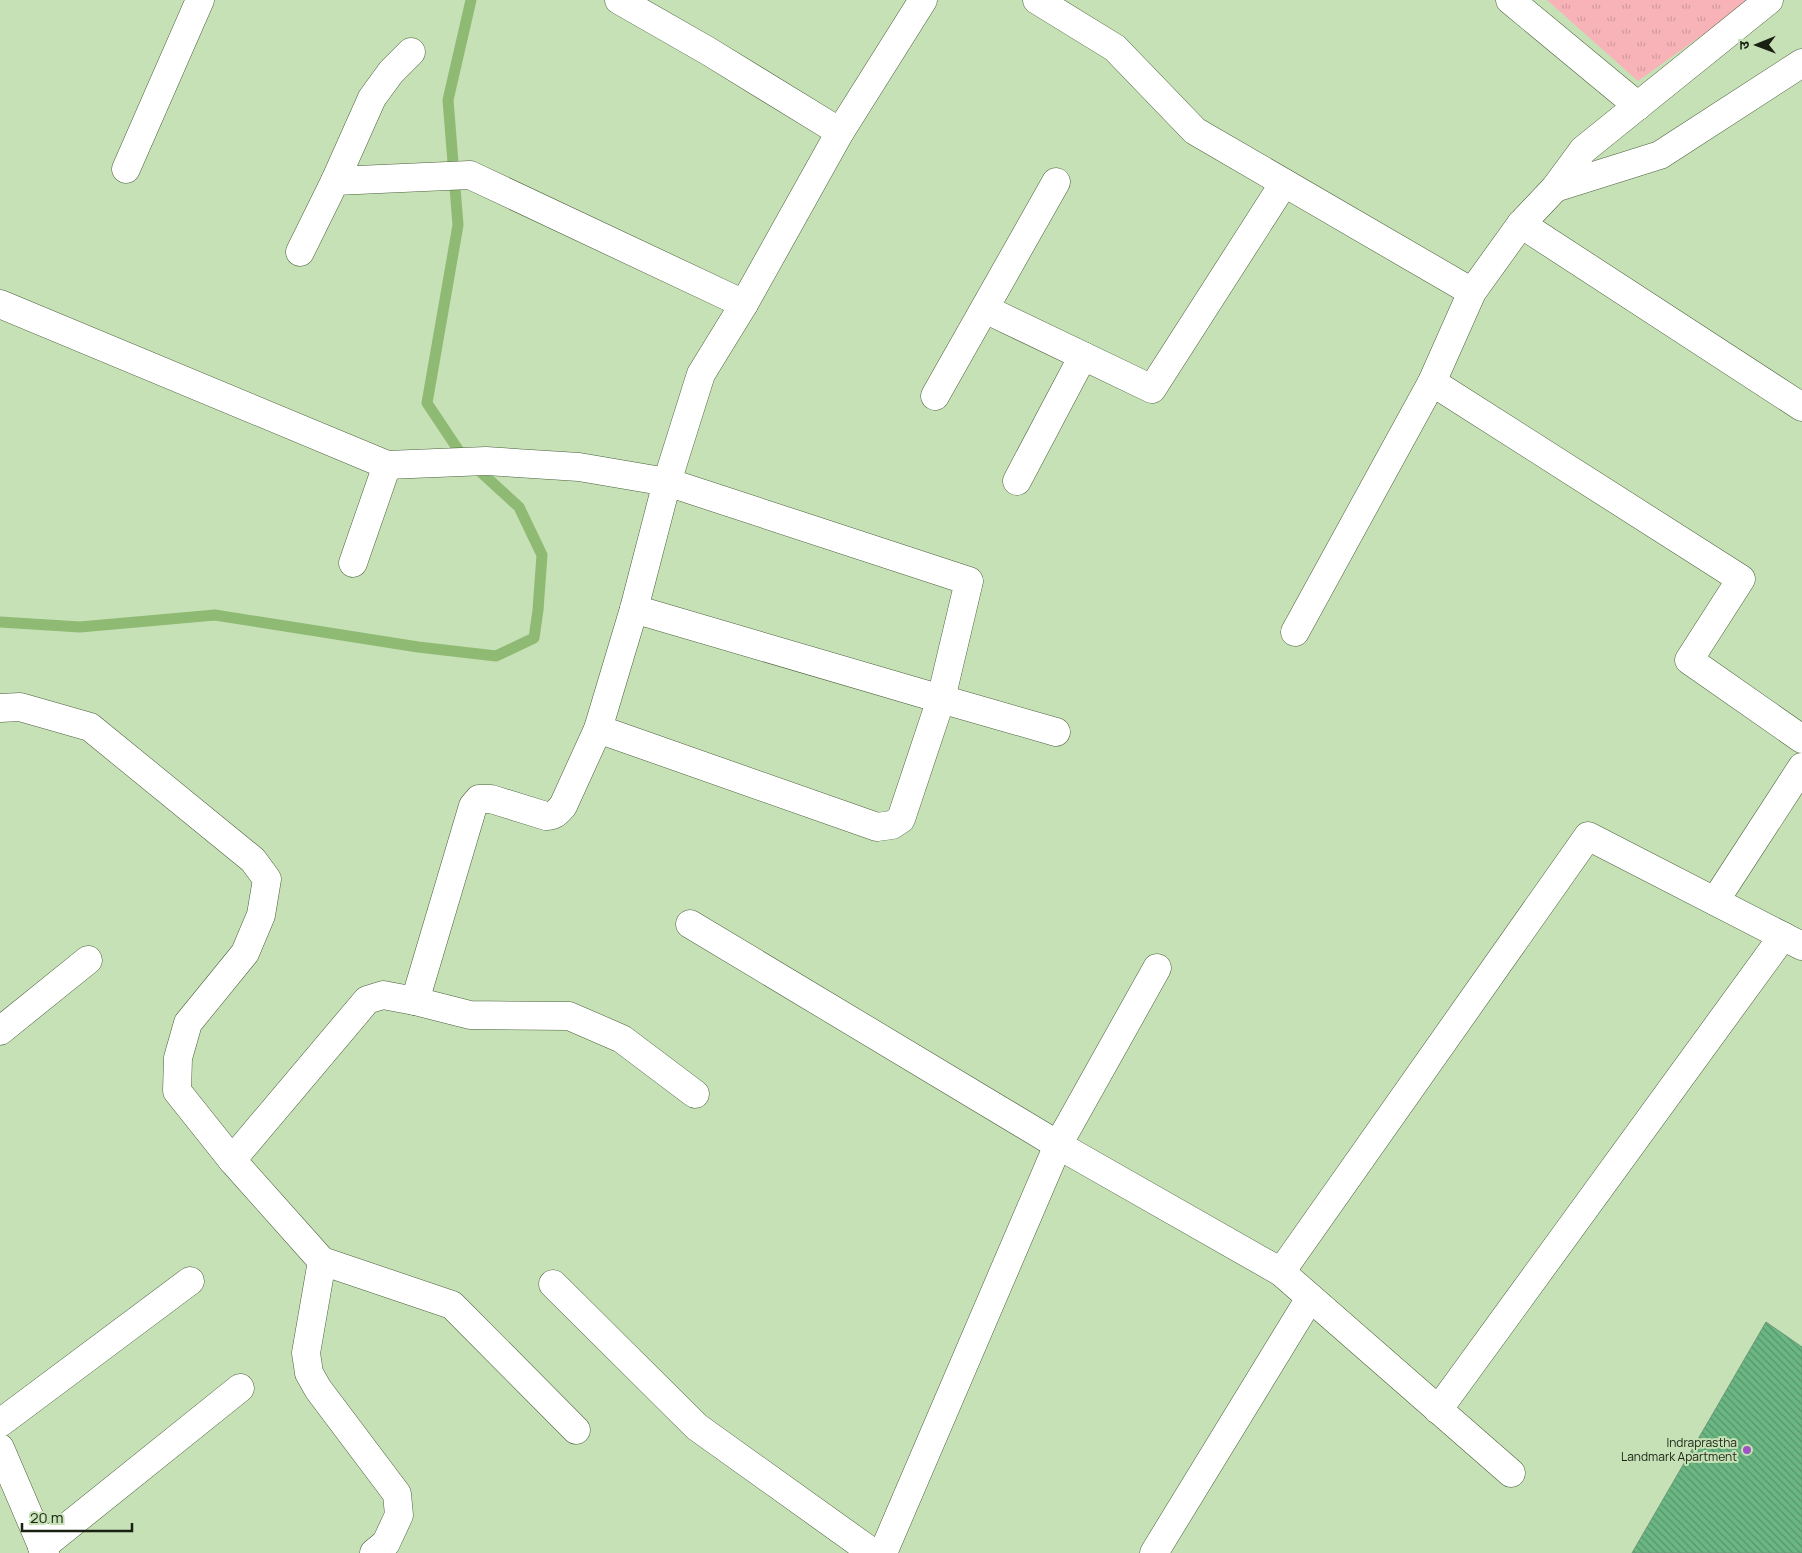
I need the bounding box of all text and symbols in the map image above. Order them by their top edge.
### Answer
north arrow [1732,20,1782,70]
text: उ [1734,40,1753,50]
place label: Indraprastha Landmark Apartment [1621,1434,1737,1465]
marker: Indraprastha Landmark Apartment [1741,1444,1753,1456]
scale bar [22,1500,132,1532]
text: 20 m [30,1507,63,1528]

